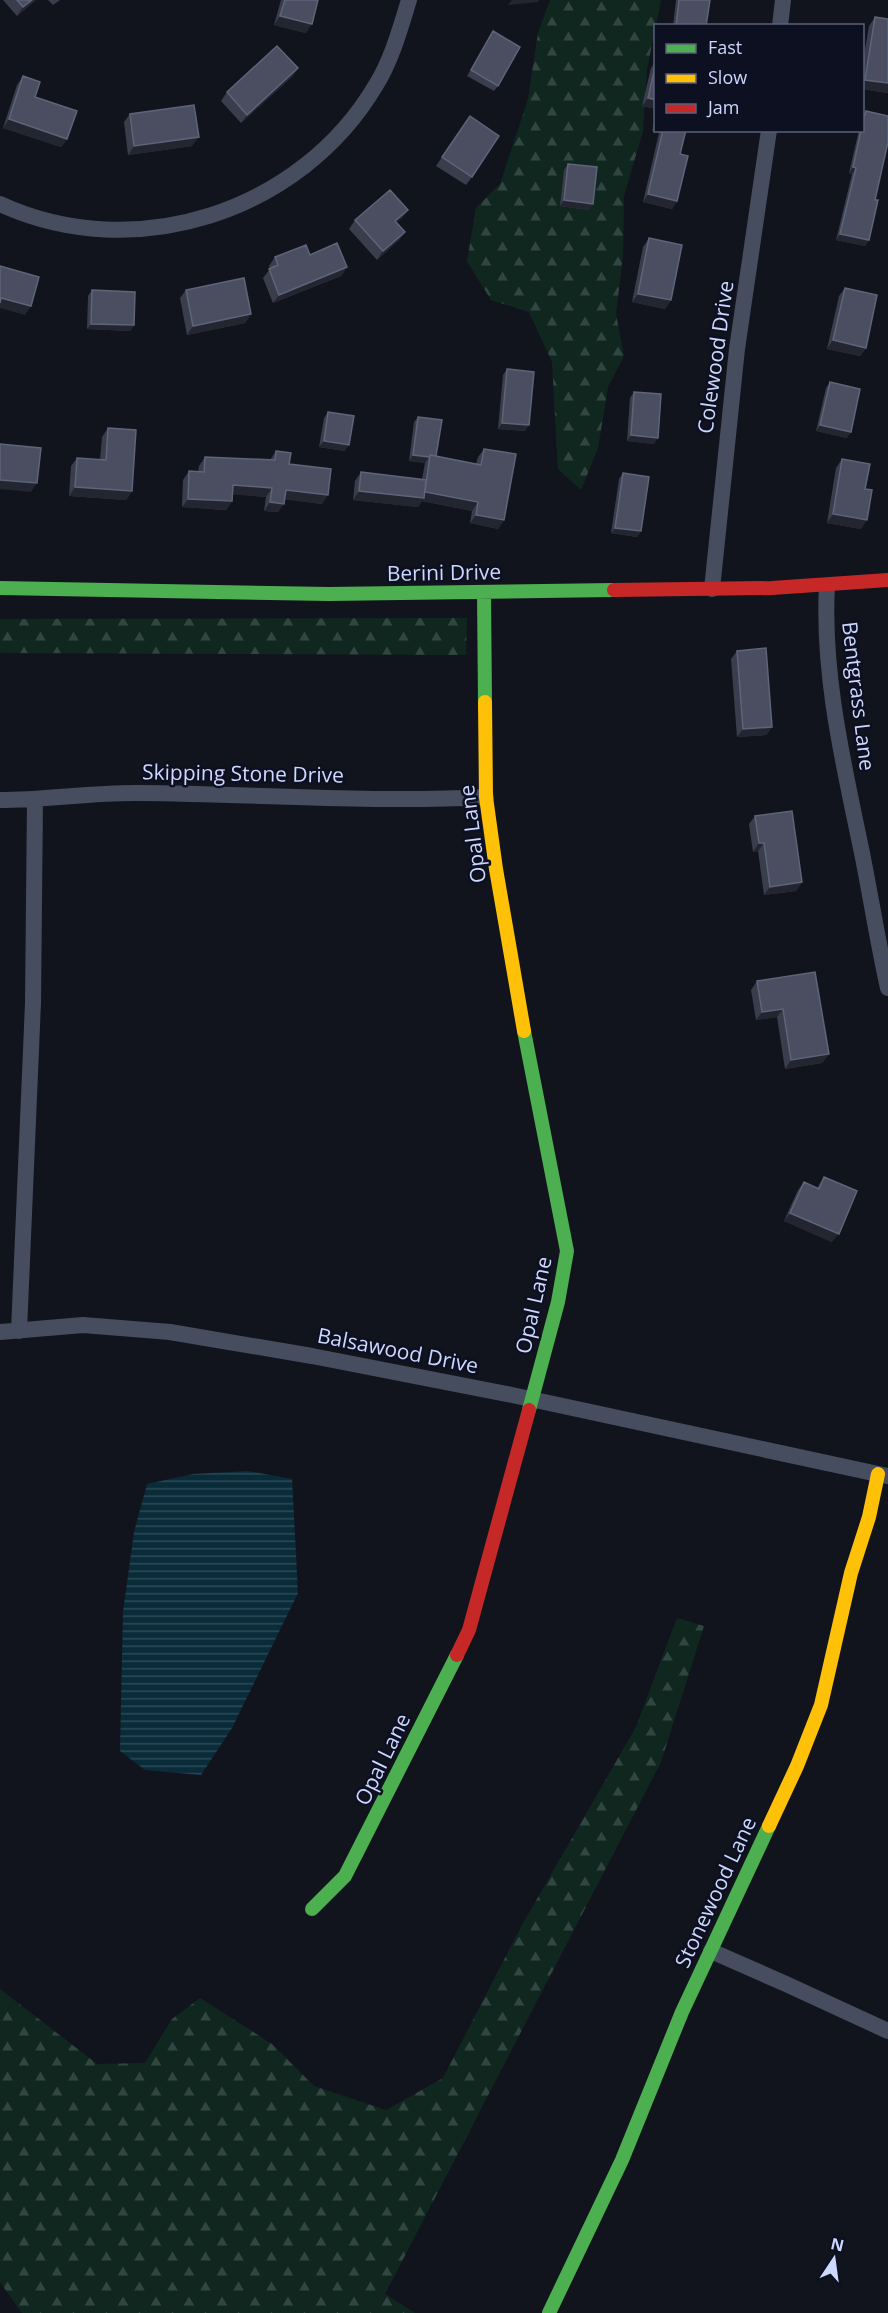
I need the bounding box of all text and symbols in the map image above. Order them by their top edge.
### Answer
legend [654,24,864,132]
text: Fast [708,35,742,59]
text: Slow [708,65,747,89]
text: Jam [706,95,740,119]
street label: Colewood Drive [690,279,740,435]
street label: Berini Drive [387,557,501,587]
street label: Bentgrass Lane [836,620,882,772]
street label: Skipping Stone Drive [142,757,344,789]
street label: Opal Lane [452,783,492,885]
street label: Opal Lane [508,1254,558,1356]
street label: Balsawood Drive [315,1321,481,1379]
street label: Opal Lane [348,1708,416,1810]
street label: Stonewood Lane [668,1812,762,1972]
north arrow [804,2229,864,2289]
text: N [829,2232,846,2257]

